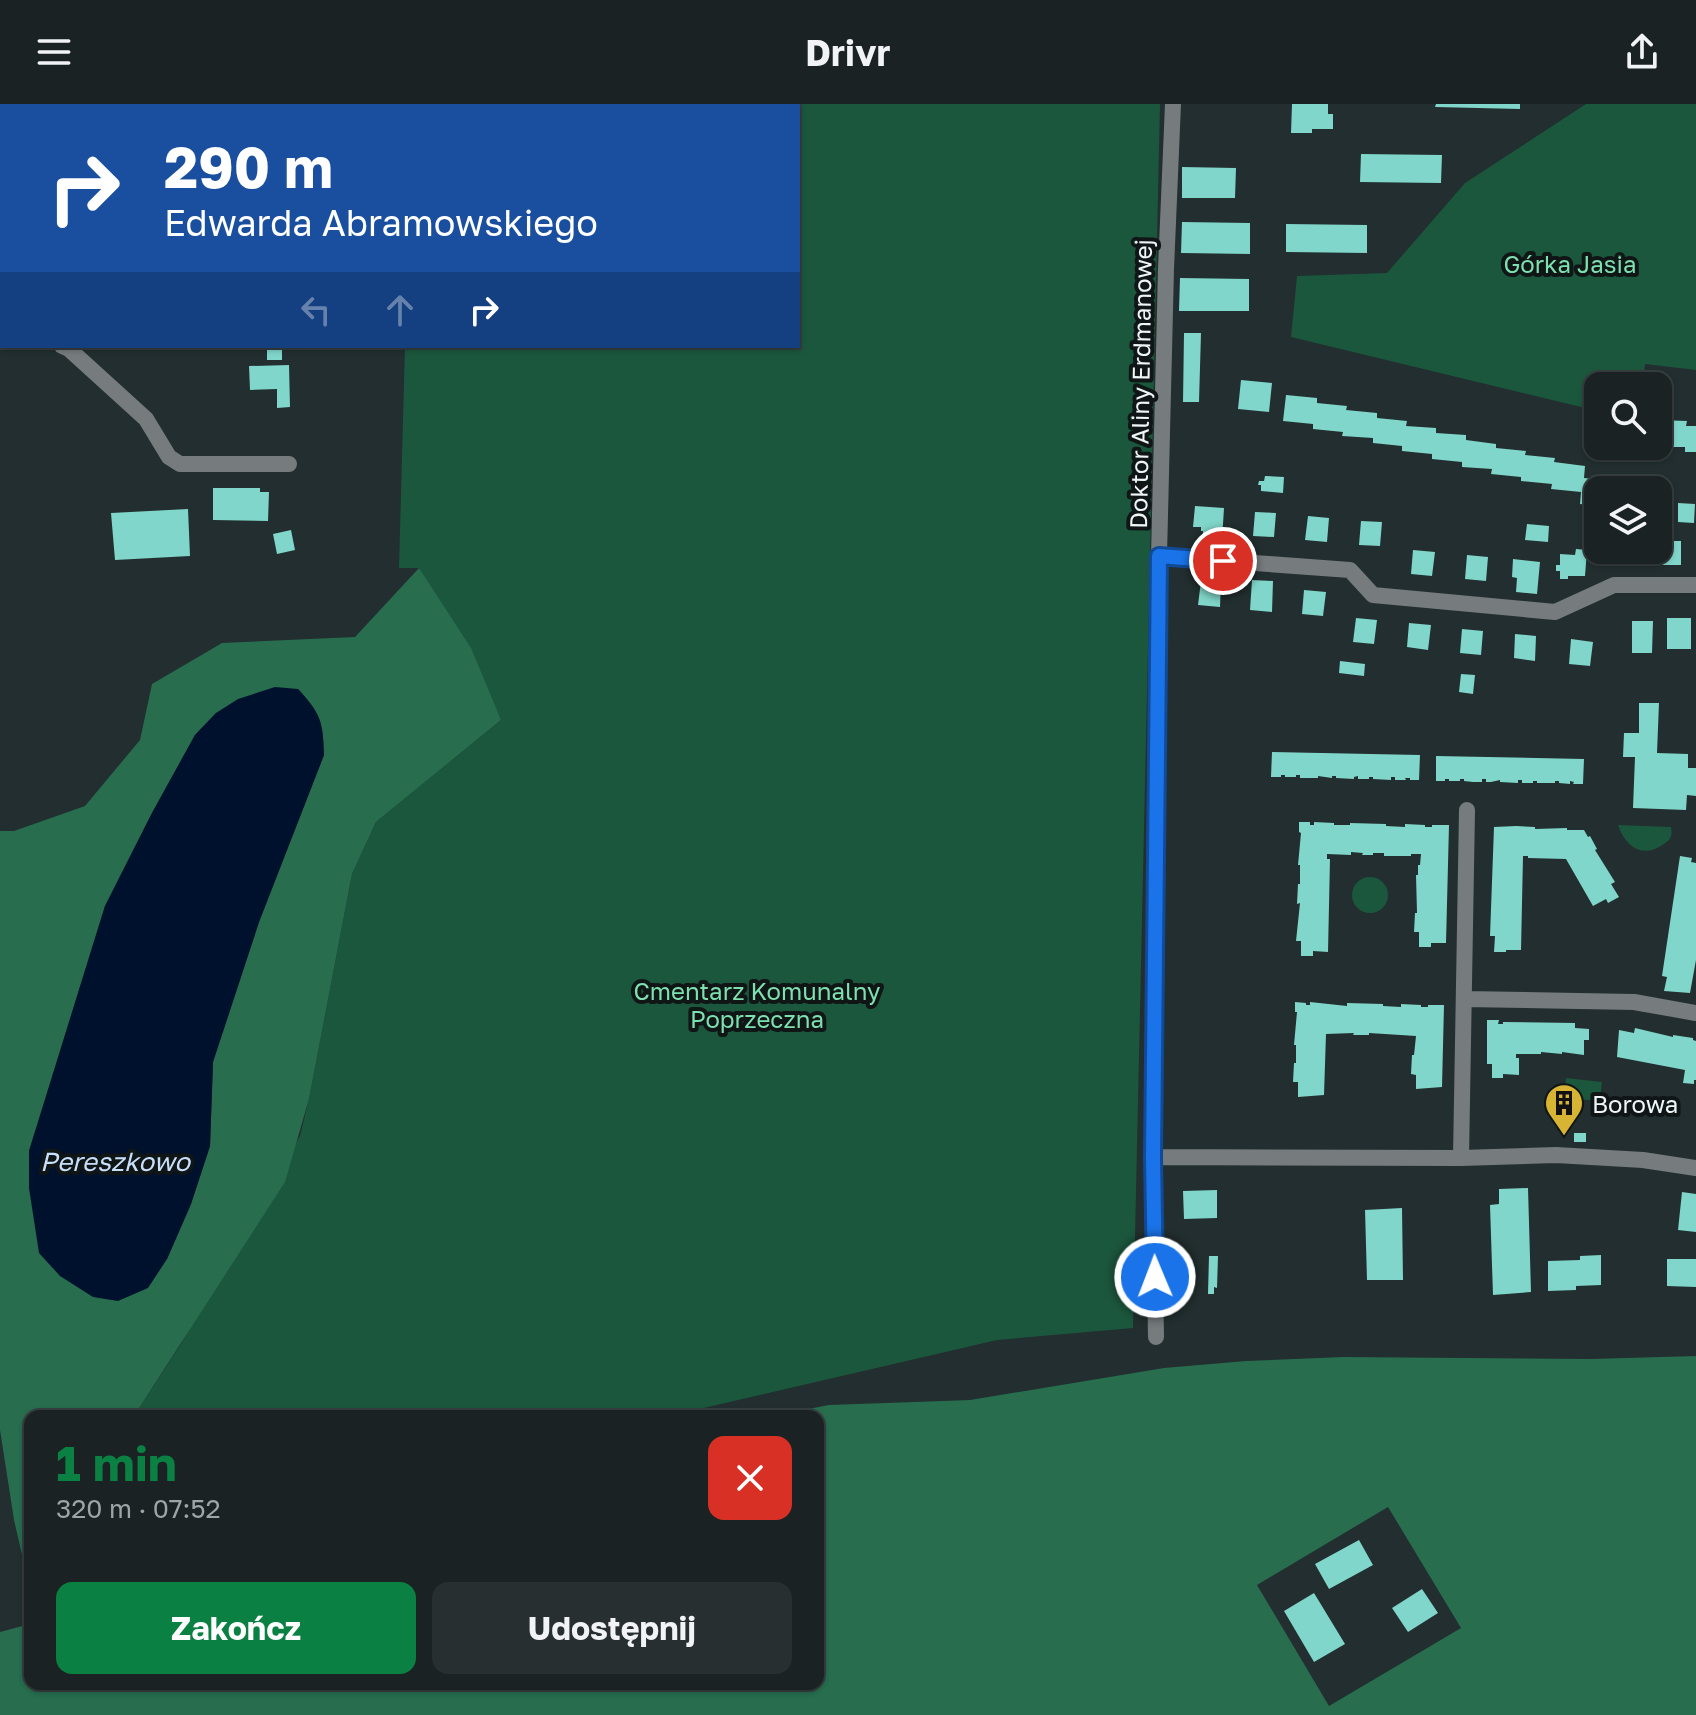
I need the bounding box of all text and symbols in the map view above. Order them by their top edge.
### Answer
icon: menu [32,30,76,74]
icon: share [1620,30,1664,74]
text: Drivr [805,31,891,74]
text: 290 m [164,133,333,200]
icon: right [32,136,136,240]
text: Edwarda Abramowskiego [164,201,598,244]
street label: Doktor Aliny Erdmanowej [1123,239,1157,529]
park label: Górka Jasia [1503,249,1637,278]
icon: left [294,288,338,332]
icon: ahead [378,288,422,332]
icon: right [462,288,506,332]
map controls [1584,372,1672,564]
button: search [1584,372,1672,460]
button: layers [1584,476,1672,564]
pin [1189,527,1257,595]
icon: arrive [1201,539,1245,583]
park label: Cmentarz Komunalny Poprzeczna [634,976,880,1033]
building icon: Borowa [1543,1082,1585,1137]
place label: Borowa [1592,1089,1678,1118]
water label: Pereszkowo [40,1146,191,1177]
position arrow [1113,1235,1197,1319]
text: 1 min [56,1434,177,1492]
button: close [708,1436,792,1520]
text: 320 m · 07:52 [56,1493,221,1524]
button: Zakończ [56,1582,416,1674]
button: Udostępnij [432,1582,792,1674]

